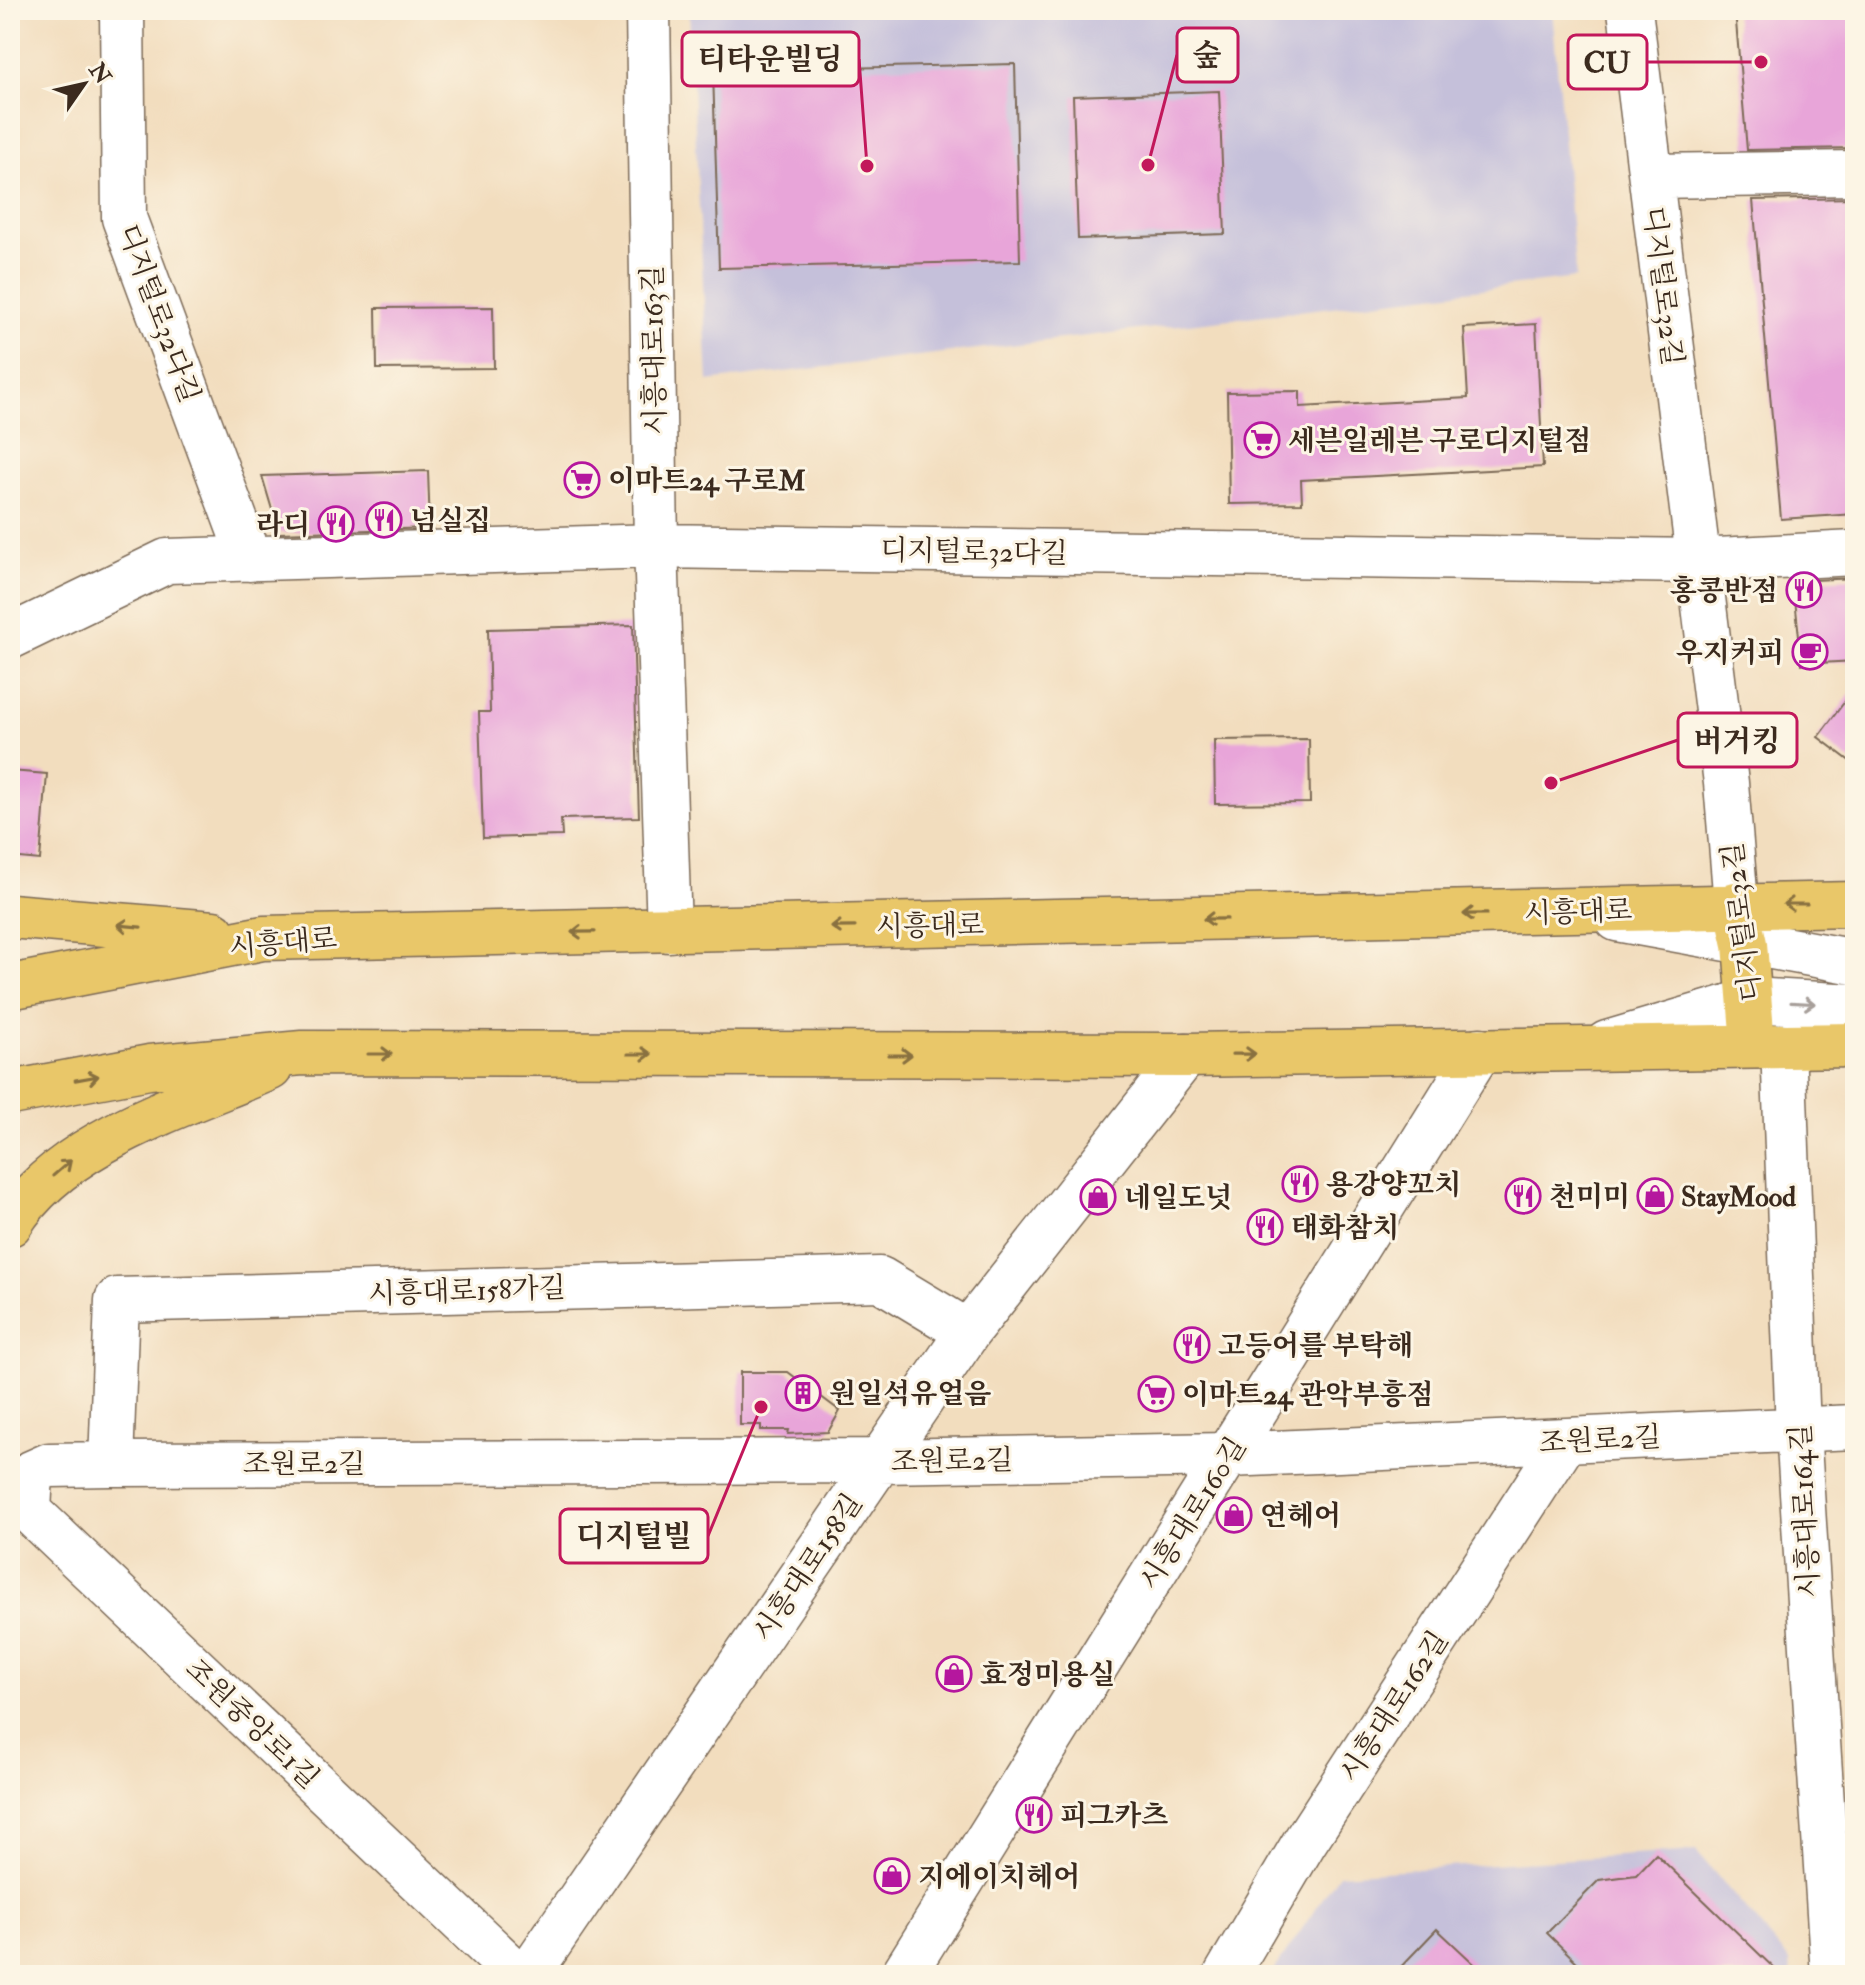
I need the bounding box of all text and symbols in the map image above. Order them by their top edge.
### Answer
callout: 숲 [1177,28,1238,82]
callout: 티타운빌딩 [682,32,859,86]
callout: CU [1568,35,1647,89]
text: 숲 [1193,37,1222,74]
text: 티타운빌딩 [698,41,842,78]
north arrow [44,44,124,124]
text: CU [1583,45,1631,82]
text: N [82,57,117,90]
street label: 디지털로32길 [1635,205,1690,368]
street label: 디지털로32다길 [110,220,207,407]
street label: 시흥대로163길 [636,265,673,435]
supermarket icon: 세븐일레븐 구로디지털점 [1243,421,1281,459]
place label: 세븐일레븐 구로디지털점 [1288,424,1591,459]
supermarket icon: 이마트24 구로M [563,461,601,499]
place label: 이마트24 구로M [608,464,806,499]
restaurant icon: 넘실집 [365,501,403,539]
place label: 넘실집 [410,504,491,539]
restaurant icon: 라디 [317,505,355,543]
place label: 라디 [256,508,310,543]
street label: 디지털로32다길 [880,533,1068,572]
restaurant icon: 홍콩반점 [1785,571,1823,609]
place label: 홍콩반점 [1670,574,1778,609]
cafe icon: 우지커피 [1791,633,1829,671]
place label: 우지커피 [1676,636,1784,671]
callout: 버거킹 [1678,713,1797,767]
text: 버거킹 [1694,723,1780,760]
street label: 디지털로32길 [1715,840,1770,1003]
street label: 시흥대로 [1523,893,1633,932]
one-way arrow [1782,896,1809,912]
one-way arrow [1462,906,1489,922]
street label: 시흥대로 [876,908,984,945]
one-way arrow [1202,911,1229,927]
one-way arrow [116,918,143,933]
one-way arrow [830,919,857,934]
street label: 시흥대로 [228,921,339,966]
one-way arrow [570,924,597,939]
one-way arrow [1789,996,1816,1011]
one-way arrow [366,1046,393,1062]
one-way arrow [626,1046,653,1062]
one-way arrow [1230,1046,1257,1062]
one-way arrow [886,1047,913,1063]
one-way arrow [73,1070,99,1085]
one-way arrow [51,1159,72,1177]
restaurant icon: 용강양꼬치 [1281,1165,1319,1203]
place label: 용강양꼬치 [1326,1168,1461,1203]
restaurant icon: 천미미 [1504,1177,1542,1215]
shop icon: StayMood [1636,1177,1674,1215]
shop icon: 네일도넛 [1079,1178,1117,1216]
place label: 천미미 [1549,1180,1630,1215]
place label: StayMood [1681,1180,1796,1215]
place label: 네일도넛 [1124,1181,1232,1216]
restaurant icon: 태화참치 [1246,1208,1284,1246]
place label: 태화참치 [1291,1211,1399,1246]
street label: 시흥대로158가길 [368,1271,566,1312]
restaurant icon: 고등어를 부탁해 [1173,1326,1211,1364]
place label: 고등어를 부탁해 [1218,1329,1413,1364]
building icon: 원일석유얼음 [784,1374,822,1412]
supermarket icon: 이마트24 관악부흥점 [1137,1375,1175,1413]
place label: 원일석유얼음 [829,1377,991,1412]
place label: 이마트24 관악부흥점 [1182,1378,1434,1413]
street label: 조원로2길 [1538,1420,1662,1461]
street label: 시흥대로164길 [1783,1423,1828,1599]
street label: 시흥대로160길 [1132,1431,1254,1597]
street label: 조원로2길 [891,1443,1014,1480]
street label: 조원로2길 [243,1447,365,1482]
street label: 시흥대로158길 [746,1487,870,1648]
shop icon: 연헤어 [1215,1496,1253,1534]
place label: 연헤어 [1260,1499,1341,1534]
callout: 디지털빌 [560,1509,708,1563]
text: 디지털빌 [576,1518,692,1555]
street label: 시흥대로162길 [1332,1625,1456,1789]
street label: 조원중앙로1길 [178,1652,326,1797]
shop icon: 효정미용실 [935,1655,973,1693]
place label: 효정미용실 [980,1658,1115,1693]
restaurant icon: 피그카츠 [1015,1796,1053,1834]
place label: 피그카츠 [1060,1799,1168,1834]
shop icon: 지에이치헤어 [873,1857,911,1895]
place label: 지에이치헤어 [918,1860,1080,1895]

